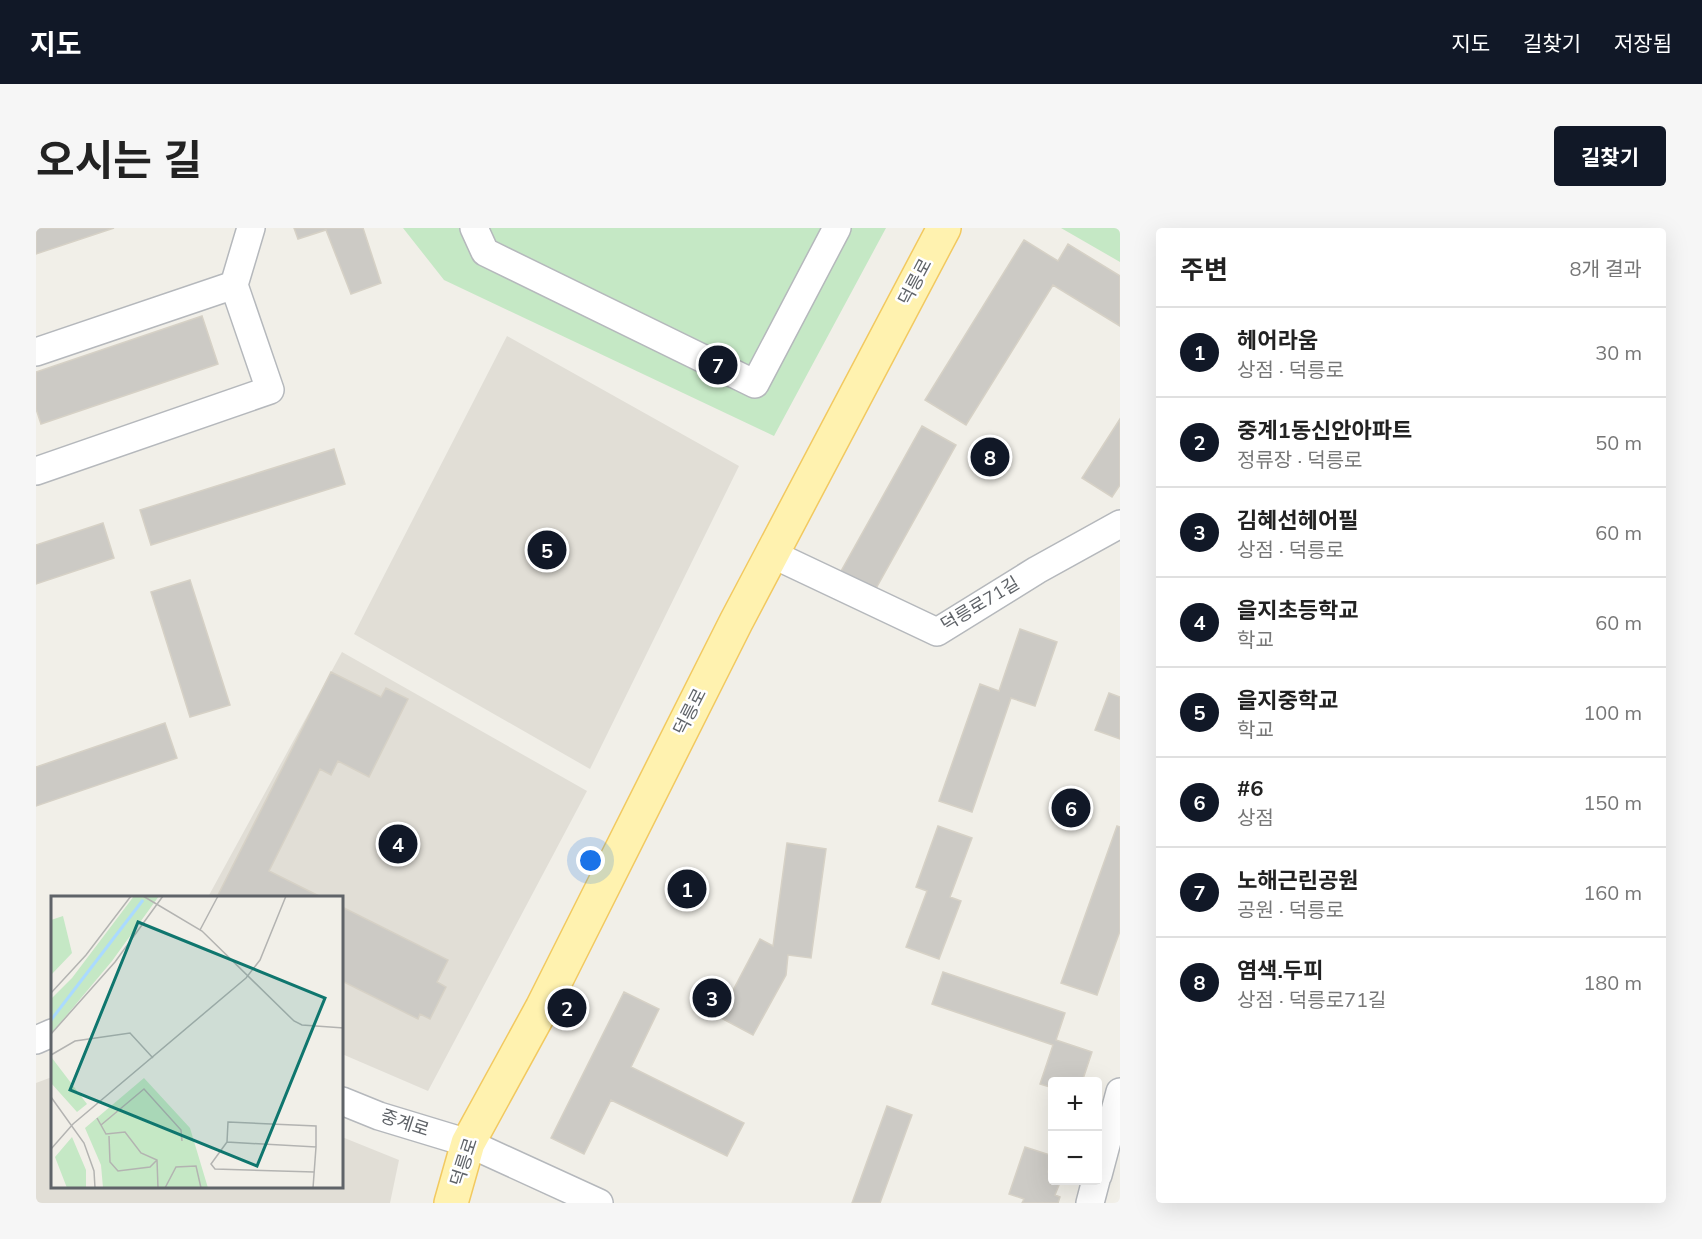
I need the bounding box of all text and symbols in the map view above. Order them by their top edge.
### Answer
text: 지도 [30,26,82,61]
text: 지도 [1451,30,1490,56]
text: 길찾기 [1523,30,1581,56]
text: 저장됨 [1614,30,1672,56]
button: 길찾기 [1554,126,1666,186]
text: 오시는 길 [36,133,202,186]
text: 주변 [1180,253,1228,286]
street label: 덕릉로 [893,254,936,309]
text: 8개 결과 [1570,256,1642,281]
text: 헤어라움 [1237,326,1318,354]
text: 1 [1194,340,1206,365]
text: 30 m [1595,340,1642,365]
pin: 7 [698,342,738,388]
text: 상점 · 덕릉로 [1237,357,1344,382]
text: 중계1동신안아파트 [1237,416,1412,444]
text: 2 [1194,430,1206,455]
text: 50 m [1595,430,1642,455]
pin: 8 [970,434,1010,480]
text: 정류장 · 덕릉로 [1237,447,1362,472]
text: 김혜선헤어필 [1237,506,1358,534]
text: 3 [1194,520,1206,545]
text: 60 m [1595,520,1642,545]
pin: 5 [528,528,566,572]
text: 상점 · 덕릉로 [1237,537,1344,562]
street label: 덕릉로71길 [936,571,1023,636]
text: 을지초등학교 [1237,596,1358,624]
text: 4 [1194,610,1206,635]
text: 60 m [1595,610,1642,635]
text: 학교 [1237,627,1274,652]
street label: 덕릉로 [668,684,711,739]
text: 을지중학교 [1237,686,1338,714]
text: 5 [1194,700,1206,725]
text: 100 m [1583,700,1642,725]
text: 학교 [1237,717,1274,742]
text: #6 [1237,774,1263,802]
pin: 6 [1052,786,1090,830]
text: 6 [1194,790,1206,815]
text: 150 m [1583,790,1642,815]
text: 상점 [1237,805,1274,830]
pin: 4 [378,822,418,866]
your location [576,846,605,875]
pin: 1 [668,866,706,912]
text: 노해근린공원 [1237,866,1358,894]
text: 7 [1194,880,1206,905]
text: 160 m [1583,880,1642,905]
inset map [51,896,344,1188]
text: 공원 · 덕릉로 [1237,897,1344,922]
text: 염색.두피 [1237,956,1323,984]
text: 8 [1194,970,1206,995]
text: 180 m [1583,970,1642,995]
pin: 3 [692,976,732,1020]
pin: 2 [548,986,586,1030]
text: 상점 · 덕릉로71길 [1237,987,1386,1012]
map controls [1048,1077,1102,1185]
button: + [1048,1077,1102,1131]
street label: 중계로 [378,1104,432,1141]
button: − [1048,1131,1102,1185]
street label: 덕릉로 [445,1135,482,1189]

